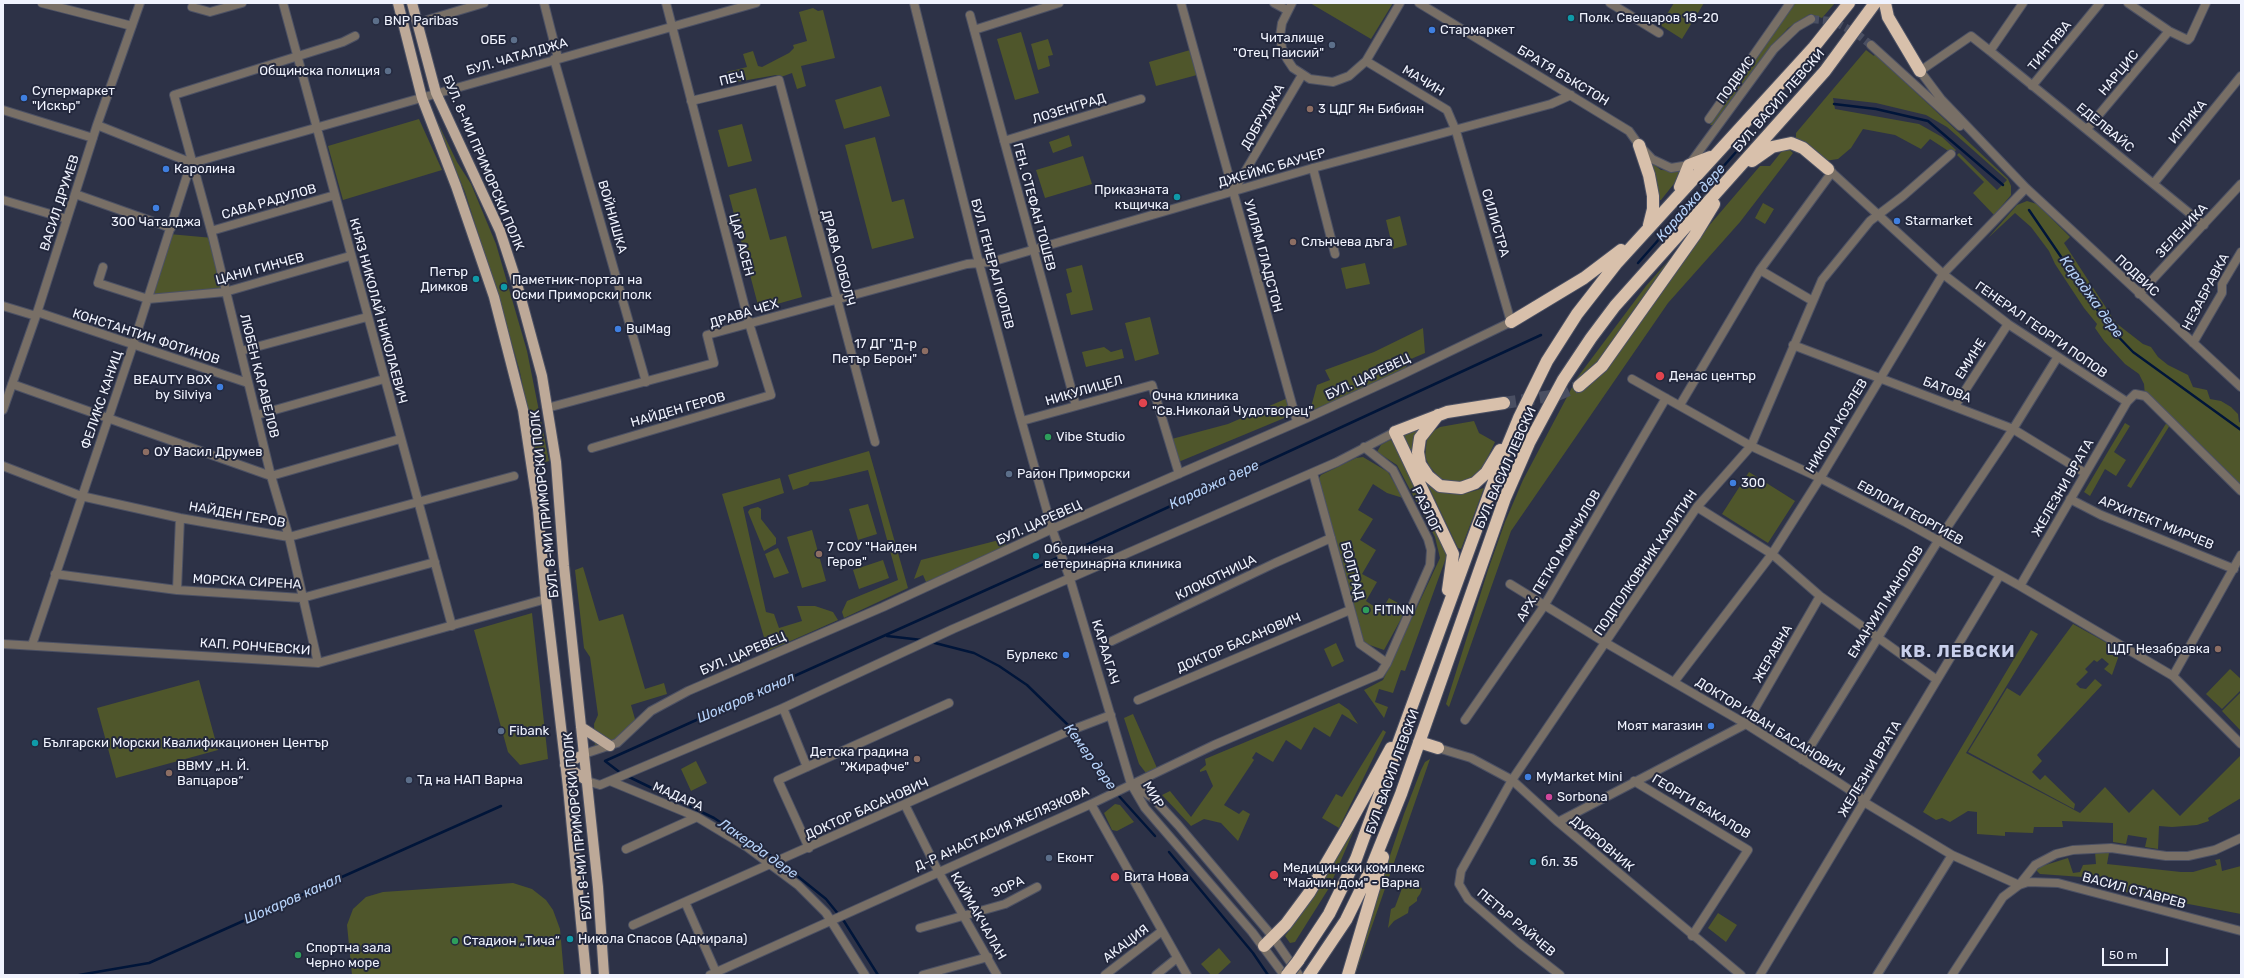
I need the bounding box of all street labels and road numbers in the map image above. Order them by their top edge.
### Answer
street label: ТИНТЯВА [2025,18,2075,74]
street label: БУЛ. ЧАТАЛДЖА [465,35,569,79]
street label: БРАТЯ БЪКСТОН [1514,42,1612,110]
street label: БУЛ. ВАСИЛ ЛЕВСКИ [1730,46,1828,156]
street label: НАРЦИС [2096,47,2142,99]
street label: ПОДВИС [1714,53,1758,107]
street label: МАЧИН [1399,62,1447,100]
street label: ПЕЧ [718,68,746,90]
street label: БУЛ. 8-МИ ПРИМОРСКИ ПОЛК [439,73,527,253]
street label: ДОБРУДЖА [1238,81,1288,153]
street label: ЛОЗЕНГРАД [1030,90,1108,128]
street label: ИГЛИКА [2166,97,2210,147]
street label: ЕДЕЛВАЙС [2073,100,2137,156]
street label: ГЕН. СТЕФАН ТОШЕВ [1009,141,1059,273]
street label: ДЖЕЙМС БАУЧЕР [1216,145,1328,191]
street label: ВАСИЛ ДРУМЕВ [37,153,83,253]
street label: ВОЙНИШКА [594,179,630,255]
street label: САВА РАДУЛОВ [220,181,318,223]
street label: СИЛИСТРА [1478,187,1512,259]
street label: БУЛ. ГЕНЕРАЛ КОЛЕВ [967,197,1017,331]
street label: УИЛЯМ ГЛАДСТОН [1240,198,1286,314]
street label: ЗЕЛЕНИКА [2153,200,2211,262]
street label: ДРАВА СОБОЛЧ [818,208,858,308]
street label: ЦАР АСЕН [725,212,757,278]
street label: КНЯЗ НИКОЛАЙ НИКОЛАЕВИЧ [346,216,410,406]
street label: ЦАНИ ГИНЧЕВ [214,250,306,288]
street label: НЕЗАБРАВКА [2179,251,2233,333]
street label: ПОДВИС [2112,252,2162,300]
street label: ГЕНЕРАЛ ГЕОРГИ ПОПОВ [1972,278,2110,382]
street label: ДРАВА ЧЕХ [708,296,780,332]
street label: КОНСТАНТИН ФОТИНОВ [71,306,221,368]
street label: ЛЮБЕН КАРАВЕЛОВ [236,312,282,440]
street label: ЕМИНЕ [1952,336,1990,382]
street label: ФЕЛИКС КАНИЦ [78,349,126,451]
street label: БУЛ. ЦАРЕВЕЦ [1323,351,1413,403]
street label: НИКУЛИЦЕЛ [1043,372,1125,410]
street label: БАТОВА [1921,374,1973,406]
street label: НИКОЛА КОЗЛЕВ [1803,376,1871,476]
street label: НАЙДЕН ГЕРОВ [629,389,727,431]
street label: БУЛ. ВАСИЛ ЛЕВСКИ [1472,405,1540,531]
street label: БУЛ. 8-МИ ПРИМОРСКИ ПОЛК [527,409,563,599]
street label: ЖЕЛЕЗНИ ВРАТА [2029,436,2097,540]
street label: ЕВЛОГИ ГЕОРГИЕВ [1854,477,1966,549]
street label: РАЗЛОГ [1408,484,1444,536]
street label: АРХ. ПЕТКО МОМЧИЛОВ [1514,487,1604,625]
street label: ПОДПОЛКОВНИК КАЛИТИН [1591,487,1701,639]
street label: АРХИТЕКТ МИРЧЕВ [2096,493,2216,553]
street label: БУЛ. ЦАРЕВЕЦ [994,497,1084,549]
street label: НАЙДЕН ГЕРОВ [188,499,286,531]
street label: БОЛГРАД [1337,540,1367,602]
street label: ЕМАНУИЛ МАНОЛОВ [1845,543,1927,661]
street label: КЛОКОТНИЦА [1173,552,1259,604]
street label: МОРСКА СИРЕНА [192,571,302,593]
street label: ДОКТОР БАСАНОВИЧ [1175,610,1303,676]
street label: КАРААГАЧ [1088,618,1122,686]
street label: ЖЕРАВНА [1750,622,1796,686]
street label: БУЛ. ЦАРЕВЕЦ [698,629,788,679]
street label: КАП. РОНЧЕВСКИ [199,635,311,659]
street label: ДОКТОР ИВАН БАСАНОВИЧ [1693,675,1847,779]
street label: БУЛ. ВАСИЛ ЛЕВСКИ [1363,708,1423,836]
street label: ЖЕЛЕЗНИ ВРАТА [1835,718,1905,820]
street label: БУЛ. 8-МИ ПРИМОРСКИ ПОЛК [560,731,596,921]
street label: ГЕОРГИ БАКАЛОВ [1649,771,1753,843]
street label: ДОКТОР БАСАНОВИЧ [803,775,931,843]
street label: МАДАРА [650,779,706,815]
street label: МИР [1139,779,1167,811]
street label: Д-Р АНАСТАСИЯ ЖЕЛЯЗКОВА [912,783,1092,875]
street label: ДУБРОВНИК [1567,813,1637,875]
street label: КАЙМАКЧАЛАН [947,869,1009,963]
street label: ВАСИЛ СТАВРЕВ [2081,870,2187,912]
street label: ЗОРА [989,873,1027,901]
street label: ПЕТЪР РАЙЧЕВ [1474,886,1558,960]
street label: АКАЦИЯ [1100,922,1152,966]

